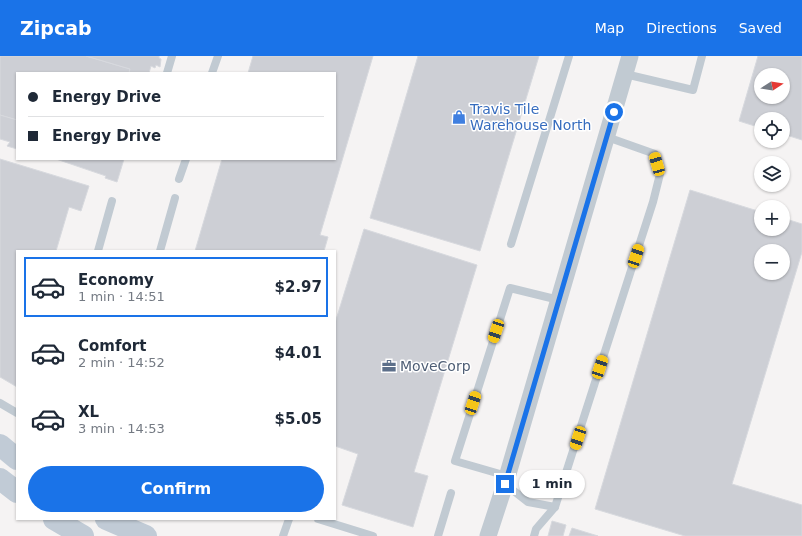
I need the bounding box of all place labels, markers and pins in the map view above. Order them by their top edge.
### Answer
place label: Travis Tile Warehouse North [469,101,591,133]
shop icon: Travis Tile Warehouse North [451,109,467,125]
office icon: MoveCorp [381,358,397,374]
place label: MoveCorp [400,358,471,374]

